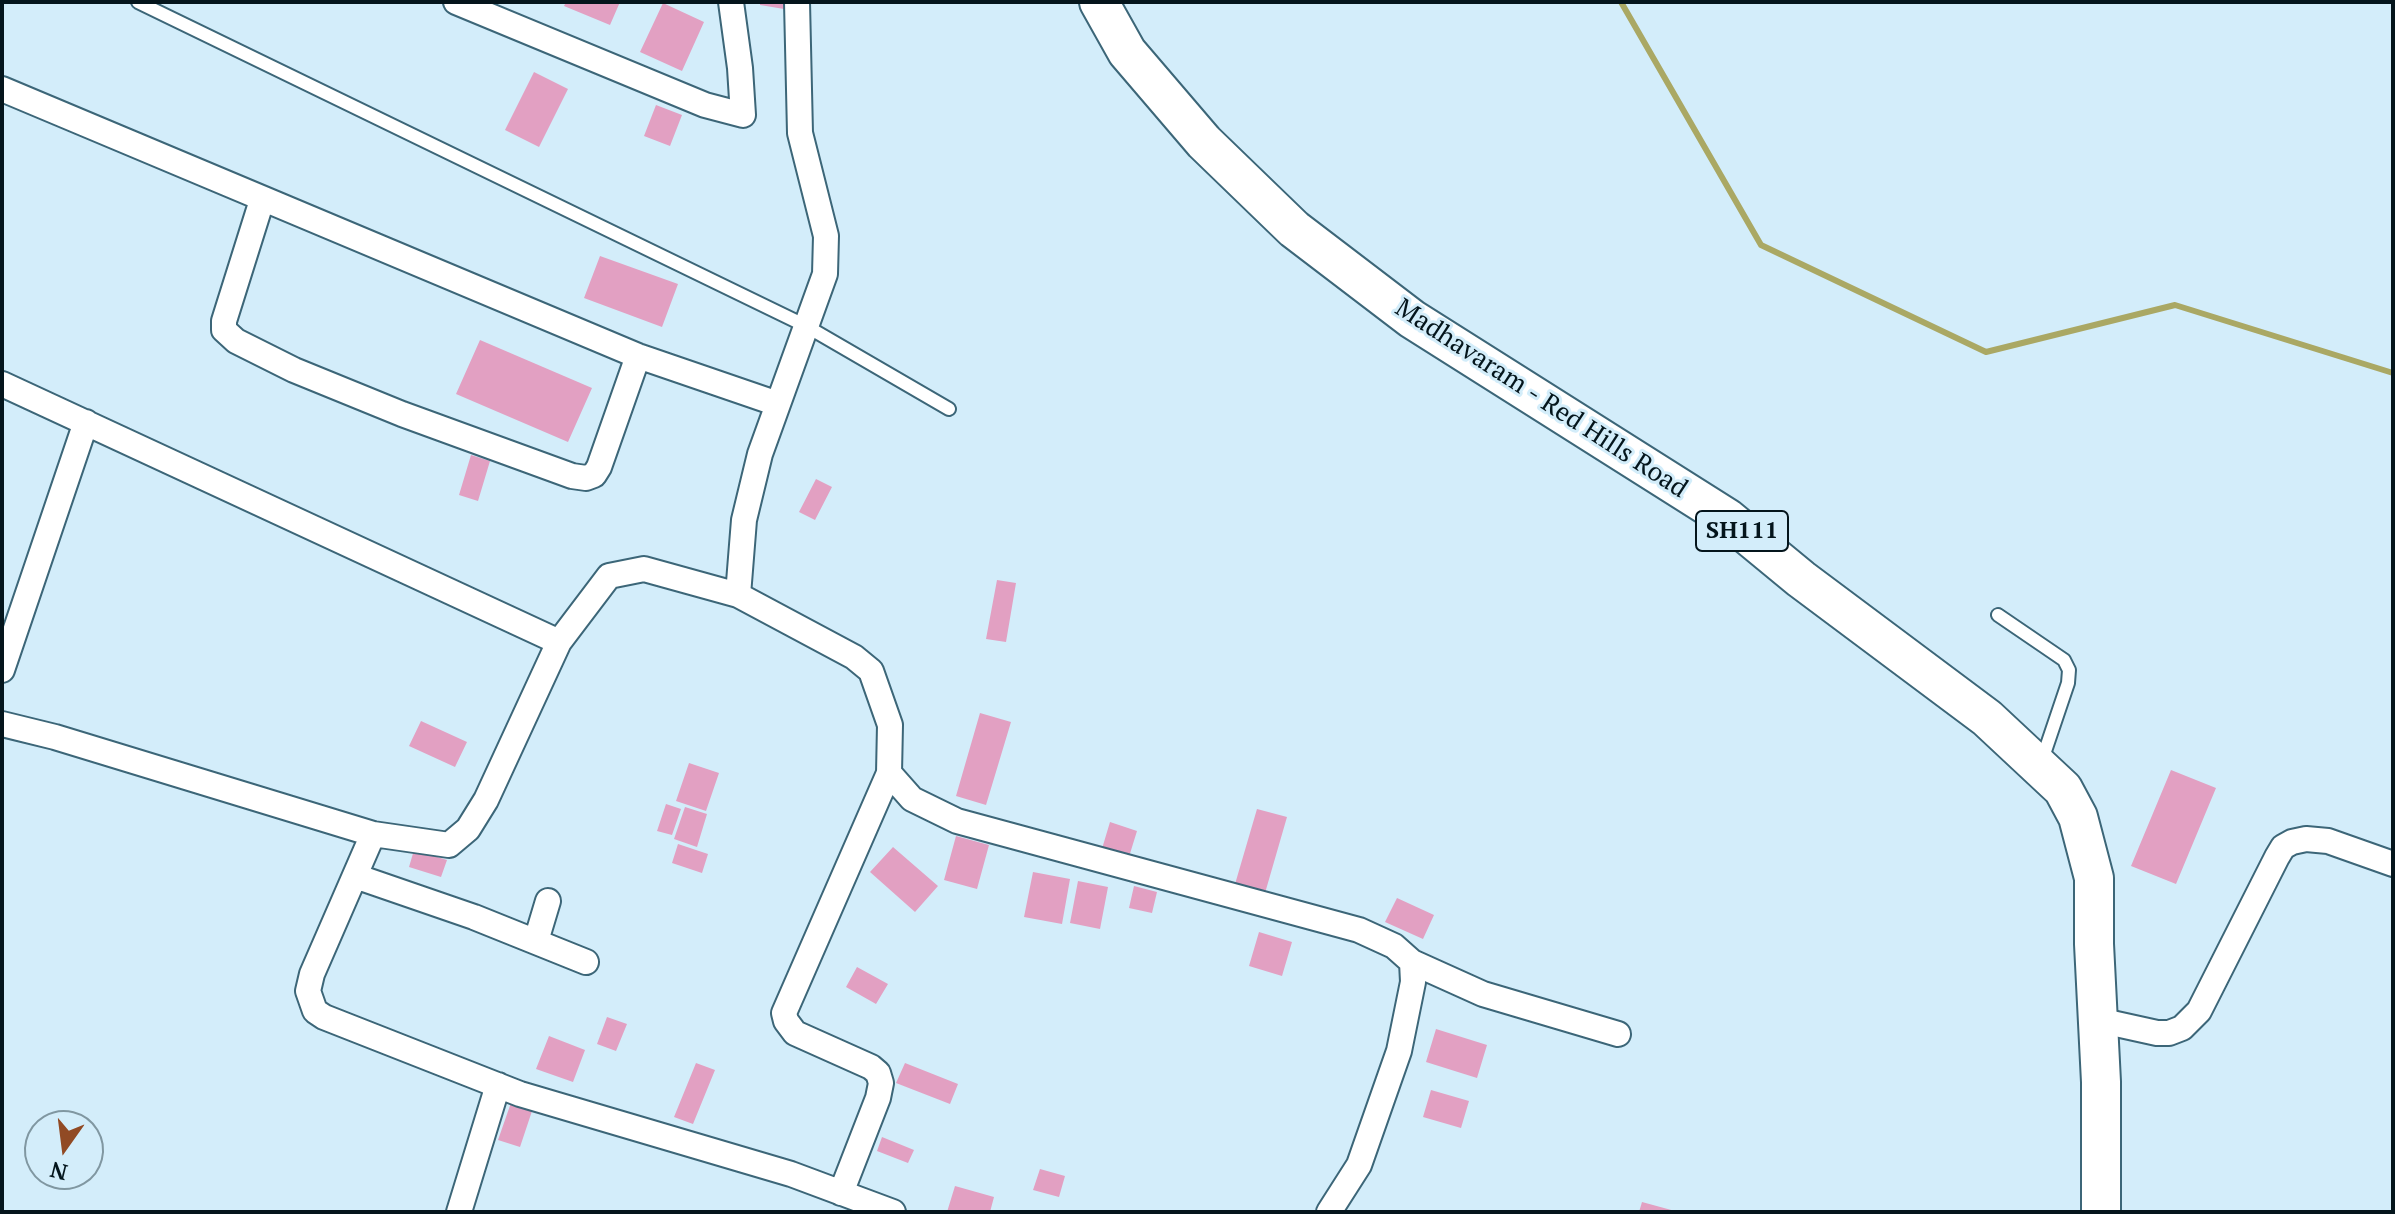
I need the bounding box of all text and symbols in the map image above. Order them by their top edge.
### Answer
street label: Madhavaram - Red Hills Road [1389,293,1693,505]
road number: SH111 [1696,511,1788,551]
north arrow [24,1110,104,1190]
text: N [47,1156,70,1188]

